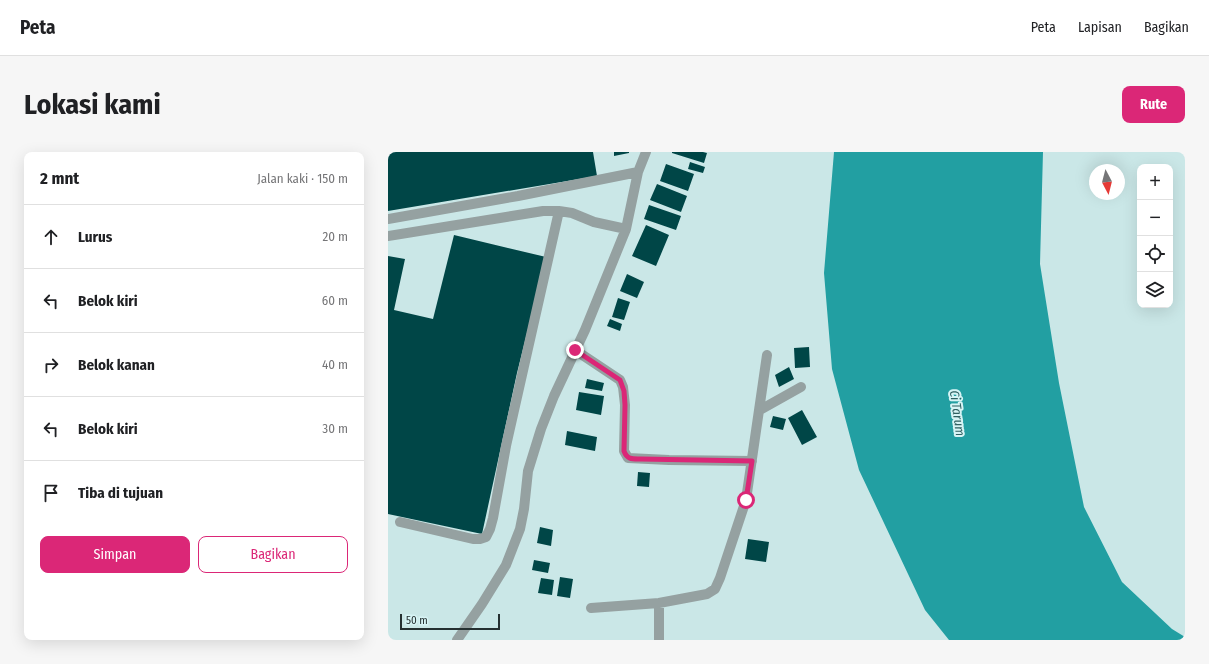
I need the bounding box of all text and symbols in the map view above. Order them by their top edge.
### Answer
text: Peta [20,16,55,39]
text: Peta [1031,19,1056,36]
text: Lapisan [1078,19,1122,36]
text: Bagikan [1144,19,1189,36]
button: Rute [1122,86,1185,123]
text: Lokasi kami [24,88,161,121]
north arrow [1089,164,1125,200]
map controls [1137,164,1173,308]
button: + [1137,164,1173,200]
text: 2 mnt [40,168,79,189]
text: Jalan kaki · 150 m [257,171,348,186]
button: − [1137,200,1173,236]
icon: ahead [40,226,62,248]
text: Lurus [78,228,112,246]
text: 20 m [322,229,348,244]
button: locate [1137,236,1173,272]
button: layers [1137,272,1173,308]
icon: left [40,290,62,312]
text: Belok kiri [78,292,138,310]
text: 60 m [322,293,348,308]
route end [566,341,584,359]
icon: right [40,354,62,376]
text: Belok kanan [78,356,155,374]
text: 40 m [322,357,348,372]
water label: Ci Tarum [947,389,968,437]
icon: left [40,418,62,440]
text: Belok kiri [78,420,138,438]
text: 30 m [322,421,348,436]
icon: arrive [40,482,62,504]
text: Tiba di tujuan [78,484,163,502]
route start [737,491,755,509]
button: Simpan [40,536,190,573]
button: Bagikan [198,536,348,573]
scale bar [400,612,500,631]
text: 50 m [406,614,428,627]

